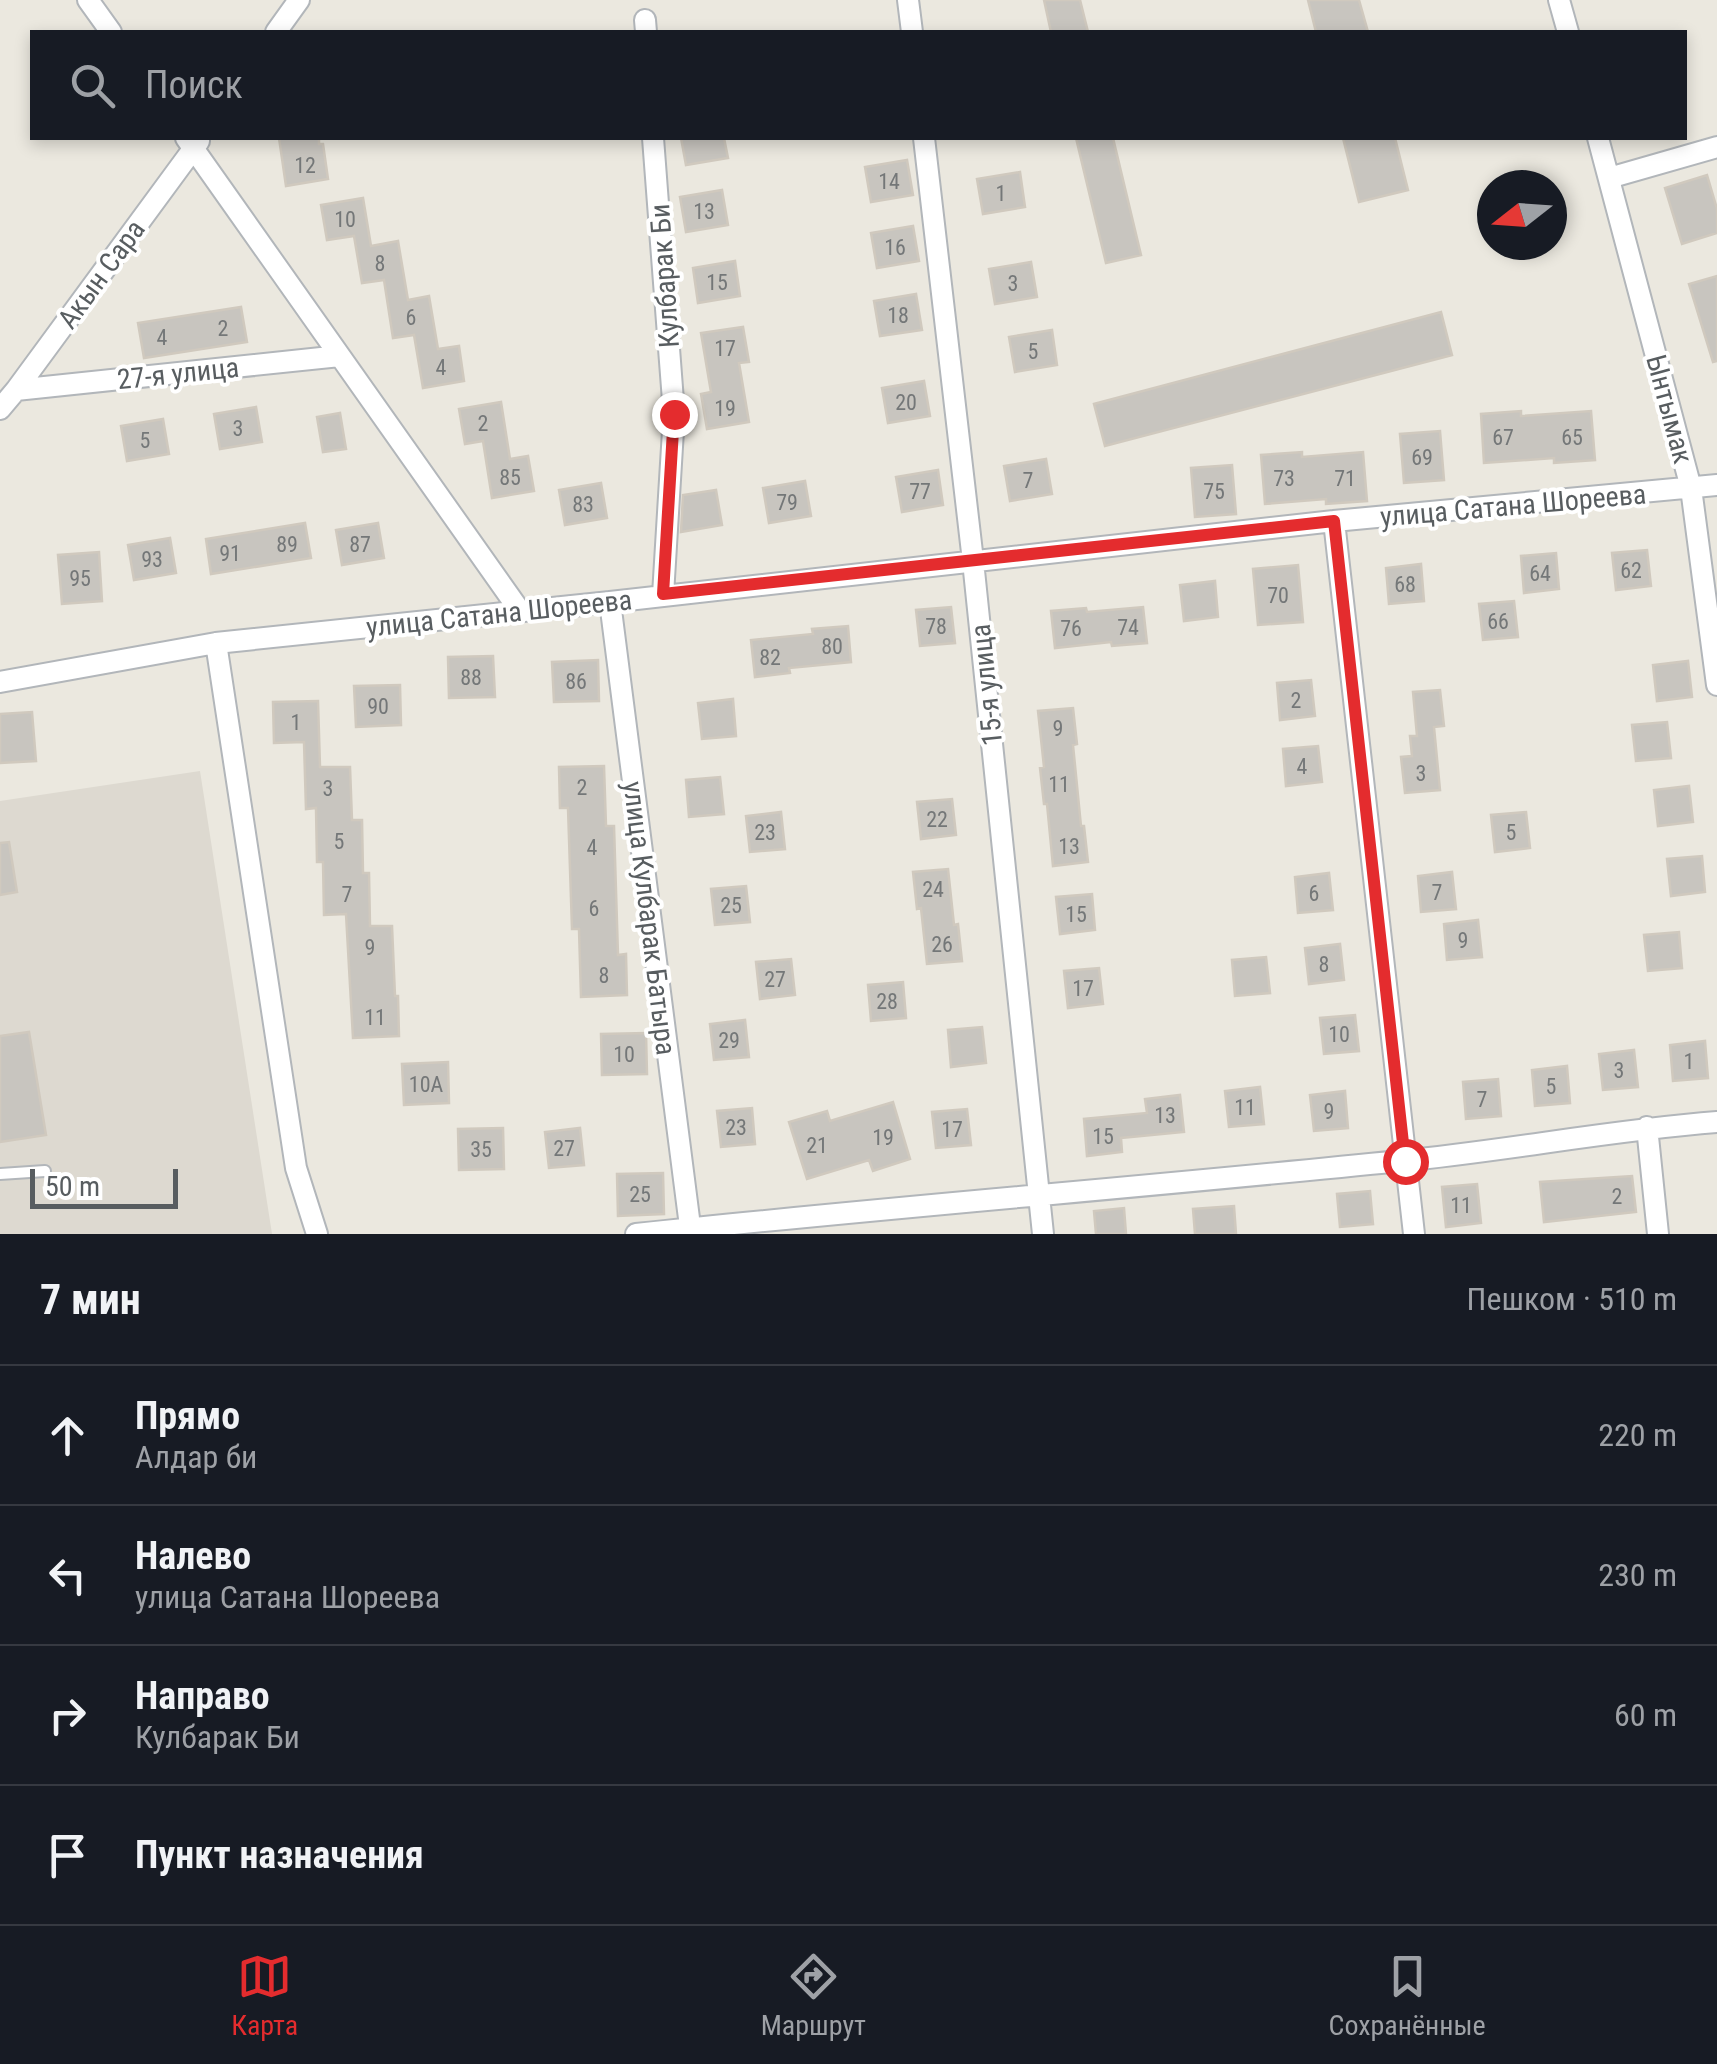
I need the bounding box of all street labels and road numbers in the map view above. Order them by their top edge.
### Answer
street label: Кулбарак Би [643,203,686,349]
street label: Акын Сара [51,214,152,335]
street label: 27-я улица [116,351,241,396]
street label: Ынтымак [1639,351,1700,467]
street label: улица Сатана Шореева [1379,477,1647,534]
street label: улица Сатана Шореева [365,583,633,644]
street label: 15-я улица [964,622,1009,747]
street label: улица Кулбарак Батыра [616,779,683,1057]

